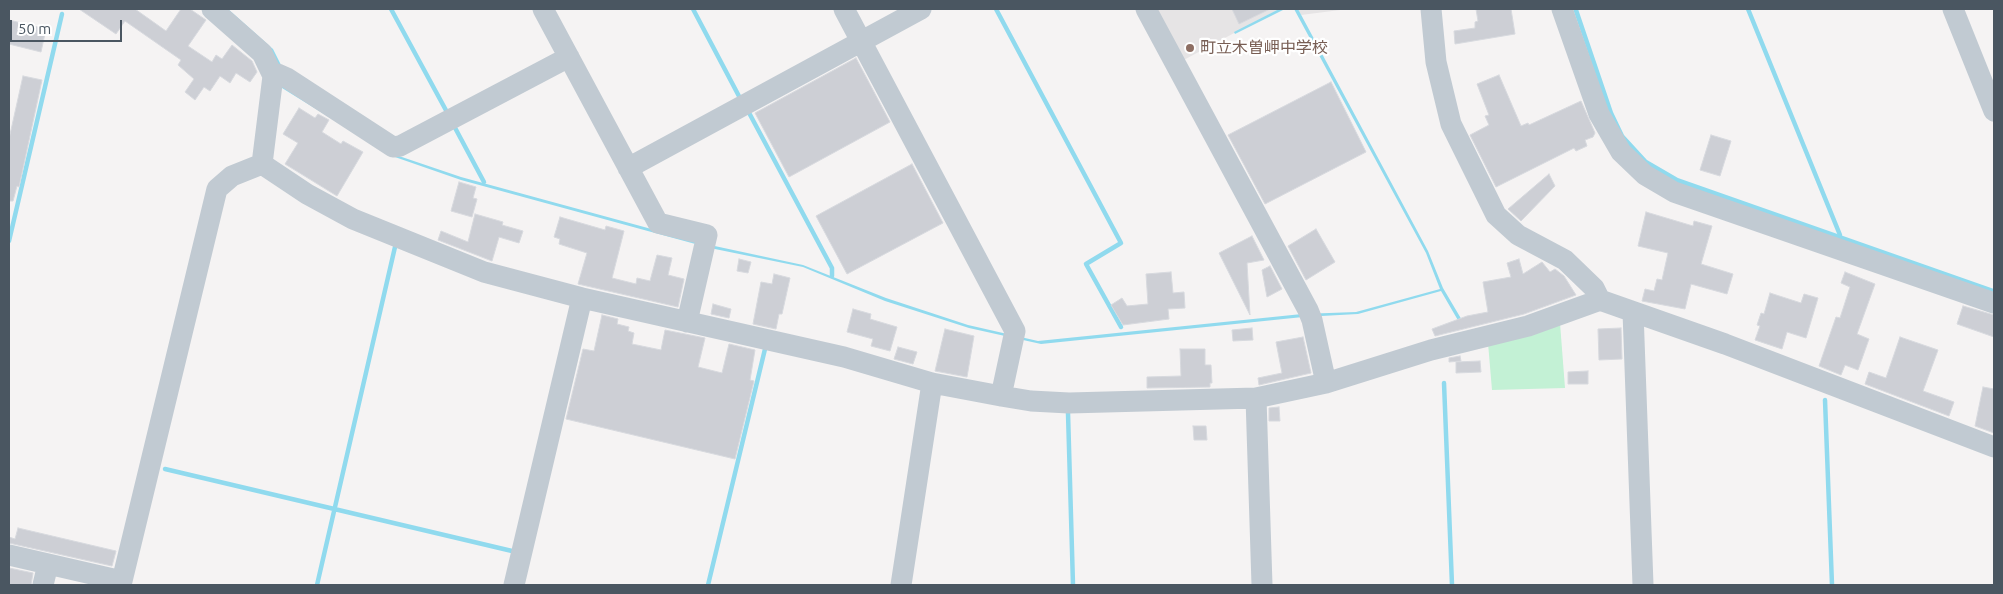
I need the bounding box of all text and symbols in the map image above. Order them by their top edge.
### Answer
scale bar [12,10,125,42]
text: 50 m [18,20,51,37]
place label: 町立木曽岬中学校 [1200,38,1328,58]
marker: 町立木曽岬中学校 [1184,42,1196,54]

